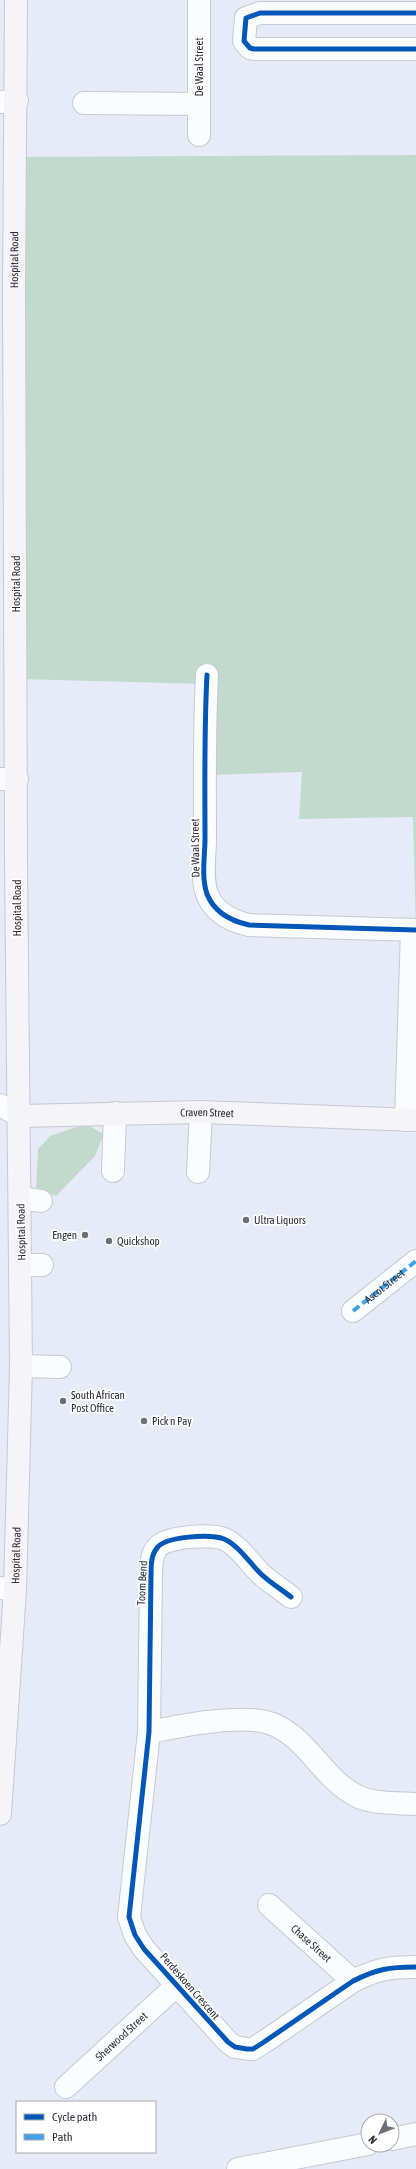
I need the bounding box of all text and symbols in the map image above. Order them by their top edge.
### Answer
street label: De Waal Street [193,37,205,97]
street label: Hospital Road [8,231,20,288]
street label: Hospital Road [10,556,22,612]
street label: De Waal Street [188,818,202,878]
street label: Hospital Road [11,880,23,936]
street label: Craven Street [180,1106,234,1119]
street label: Hospital Road [15,1203,27,1261]
place label: Ultra Liquors [254,1214,306,1226]
marker: Ultra Liquors [241,1215,251,1225]
place label: Engen [52,1229,77,1241]
marker: Engen [80,1230,90,1240]
place label: Quickshop [117,1235,160,1247]
marker: Quickshop [104,1236,114,1246]
street label: Ascot Street [362,1267,407,1306]
place label: South African Post Office [71,1389,125,1414]
marker: South African Post Office [58,1396,68,1406]
place label: Pick n Pay [152,1415,192,1427]
marker: Pick n Pay [139,1416,149,1426]
street label: Hospital Road [9,1527,23,1584]
street label: Toom Bend [135,1560,149,1606]
street label: Chase Street [289,1922,334,1964]
street label: Perdeskoen Crescent [158,1950,222,2022]
street label: Sherwood Street [93,2010,150,2063]
legend [16,2101,156,2153]
text: Cycle path [52,2110,97,2124]
north arrow [360,2113,400,2153]
text: Path [52,2130,73,2144]
text: N [366,2133,379,2146]

